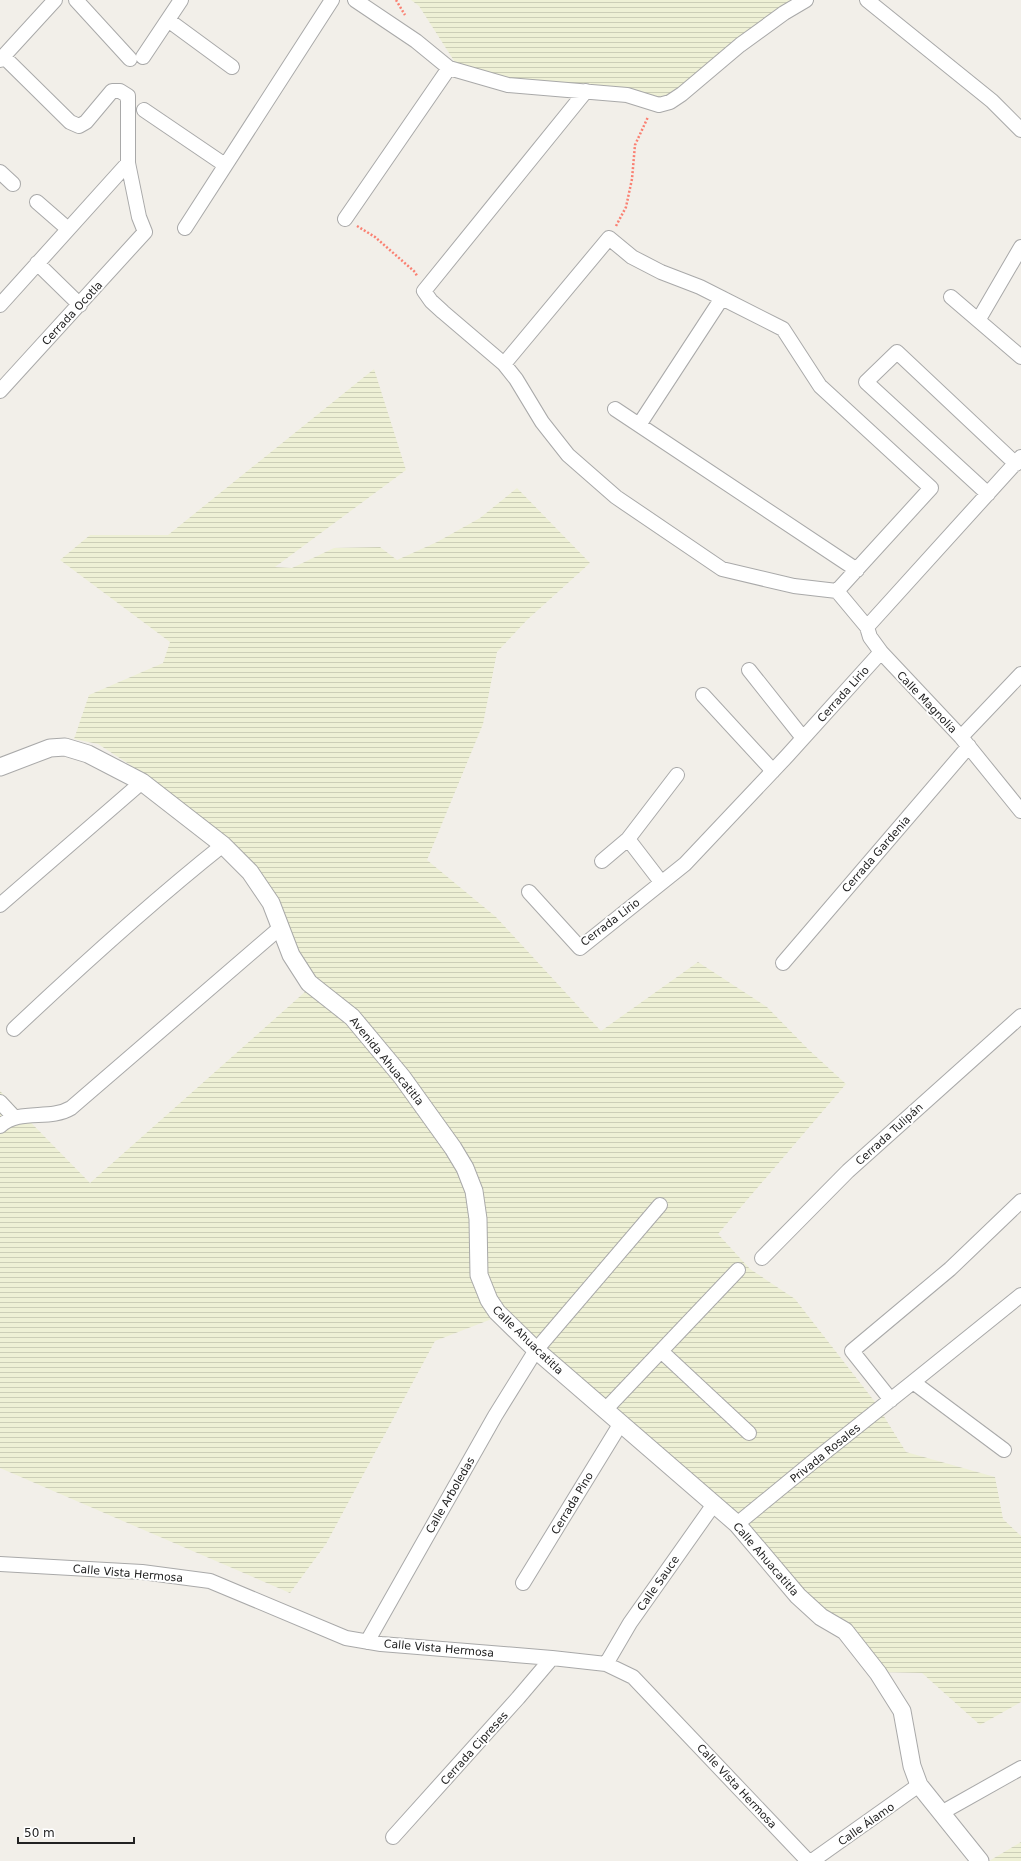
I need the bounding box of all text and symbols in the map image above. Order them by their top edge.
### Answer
street label: Cerrada Ocotla [39,279,105,348]
street label: Cerrada Lirio [815,663,872,725]
street label: Calle Magnolia [894,669,959,736]
street label: Cerrada Gardenia [840,813,913,895]
street label: Cerrada Lirio [578,896,643,949]
street label: Avenida Ahuacatitla [347,1015,426,1108]
street label: Cerrada Tulipán [853,1101,926,1168]
street label: Calle Ahuacatitla [490,1303,566,1377]
street label: Privada Rosales [788,1421,863,1486]
street label: Calle Arboledas [423,1455,478,1536]
street label: Cerrada Pino [549,1470,596,1537]
street label: Calle Ahuacatitla [730,1520,801,1599]
street label: Calle Sauce [635,1553,682,1613]
street label: Calle Vista Hermosa [72,1562,184,1585]
street label: Calle Vista Hermosa [383,1637,495,1660]
street label: Cerrada Cipreses [438,1709,511,1788]
street label: Calle Vista Hermosa [694,1741,779,1831]
street label: Calle Álamo [836,1800,897,1849]
scale bar [18,1819,134,1845]
text: 50 m [24,1826,55,1840]

